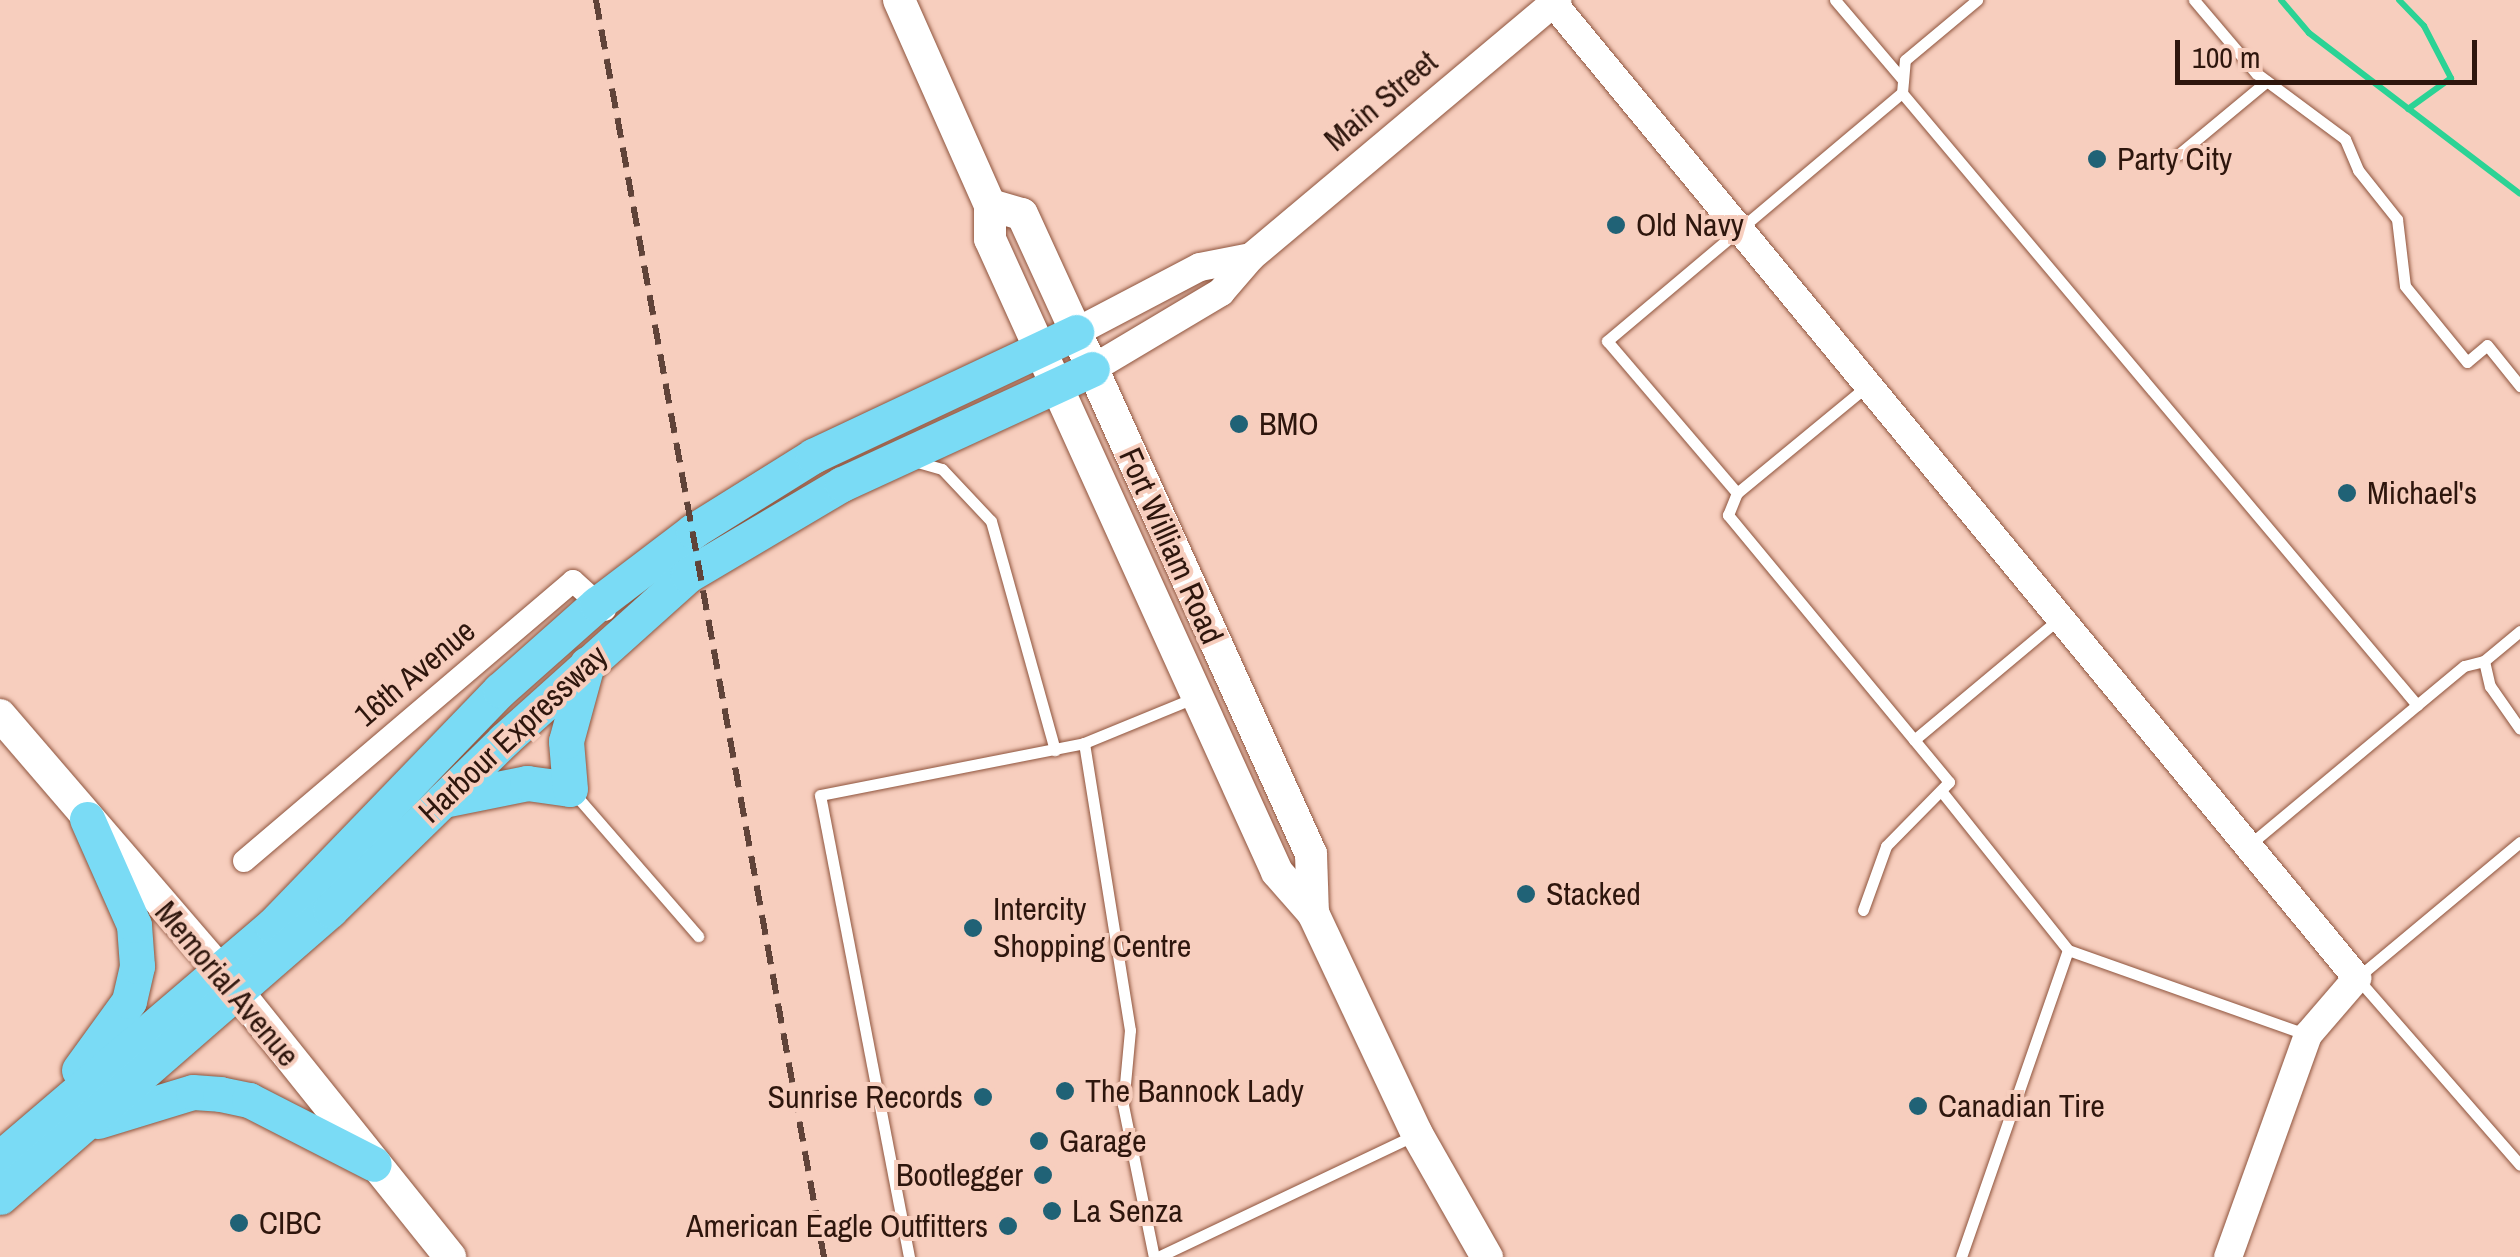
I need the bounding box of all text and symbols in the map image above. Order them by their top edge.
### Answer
scale bar [2180,20,2482,82]
text: 100 m [2192,37,2260,77]
street label: Main Street [1317,43,1445,159]
place label: Party City [2117,140,2232,178]
marker: Party City [2086,148,2108,170]
place label: Old Navy [1636,206,1744,244]
marker: Old Navy [1605,214,1627,236]
place label: BMO [1259,405,1319,443]
marker: BMO [1228,413,1250,435]
street label: Fort William Road [1111,442,1231,650]
place label: Michael's [2367,474,2477,512]
marker: Michael's [2336,482,2358,504]
street label: 16th Avenue [346,611,484,735]
street label: Harbour Expressway [411,637,615,831]
place label: Stacked [1546,875,1641,913]
marker: Stacked [1515,883,1537,905]
place label: Intercity Shopping Centre [993,891,1191,966]
street label: Memorial Avenue [146,893,308,1075]
marker: Intercity Shopping Centre [962,917,984,939]
place label: The Bannock Lady [1085,1072,1304,1110]
place label: Sunrise Records [768,1078,963,1116]
marker: The Bannock Lady [1054,1080,1076,1102]
marker: Sunrise Records [972,1086,994,1108]
place label: Canadian Tire [1938,1087,2105,1125]
marker: Canadian Tire [1907,1095,1929,1117]
place label: Garage [1059,1122,1147,1160]
marker: Garage [1028,1130,1050,1152]
place label: Bootlegger [896,1156,1023,1194]
marker: Bootlegger [1032,1164,1054,1186]
place label: La Senza [1072,1192,1183,1230]
marker: La Senza [1041,1200,1063,1222]
place label: CIBC [259,1204,322,1242]
place label: American Eagle Outfitters [686,1207,988,1245]
marker: CIBC [228,1212,250,1234]
marker: American Eagle Outfitters [997,1215,1019,1237]

